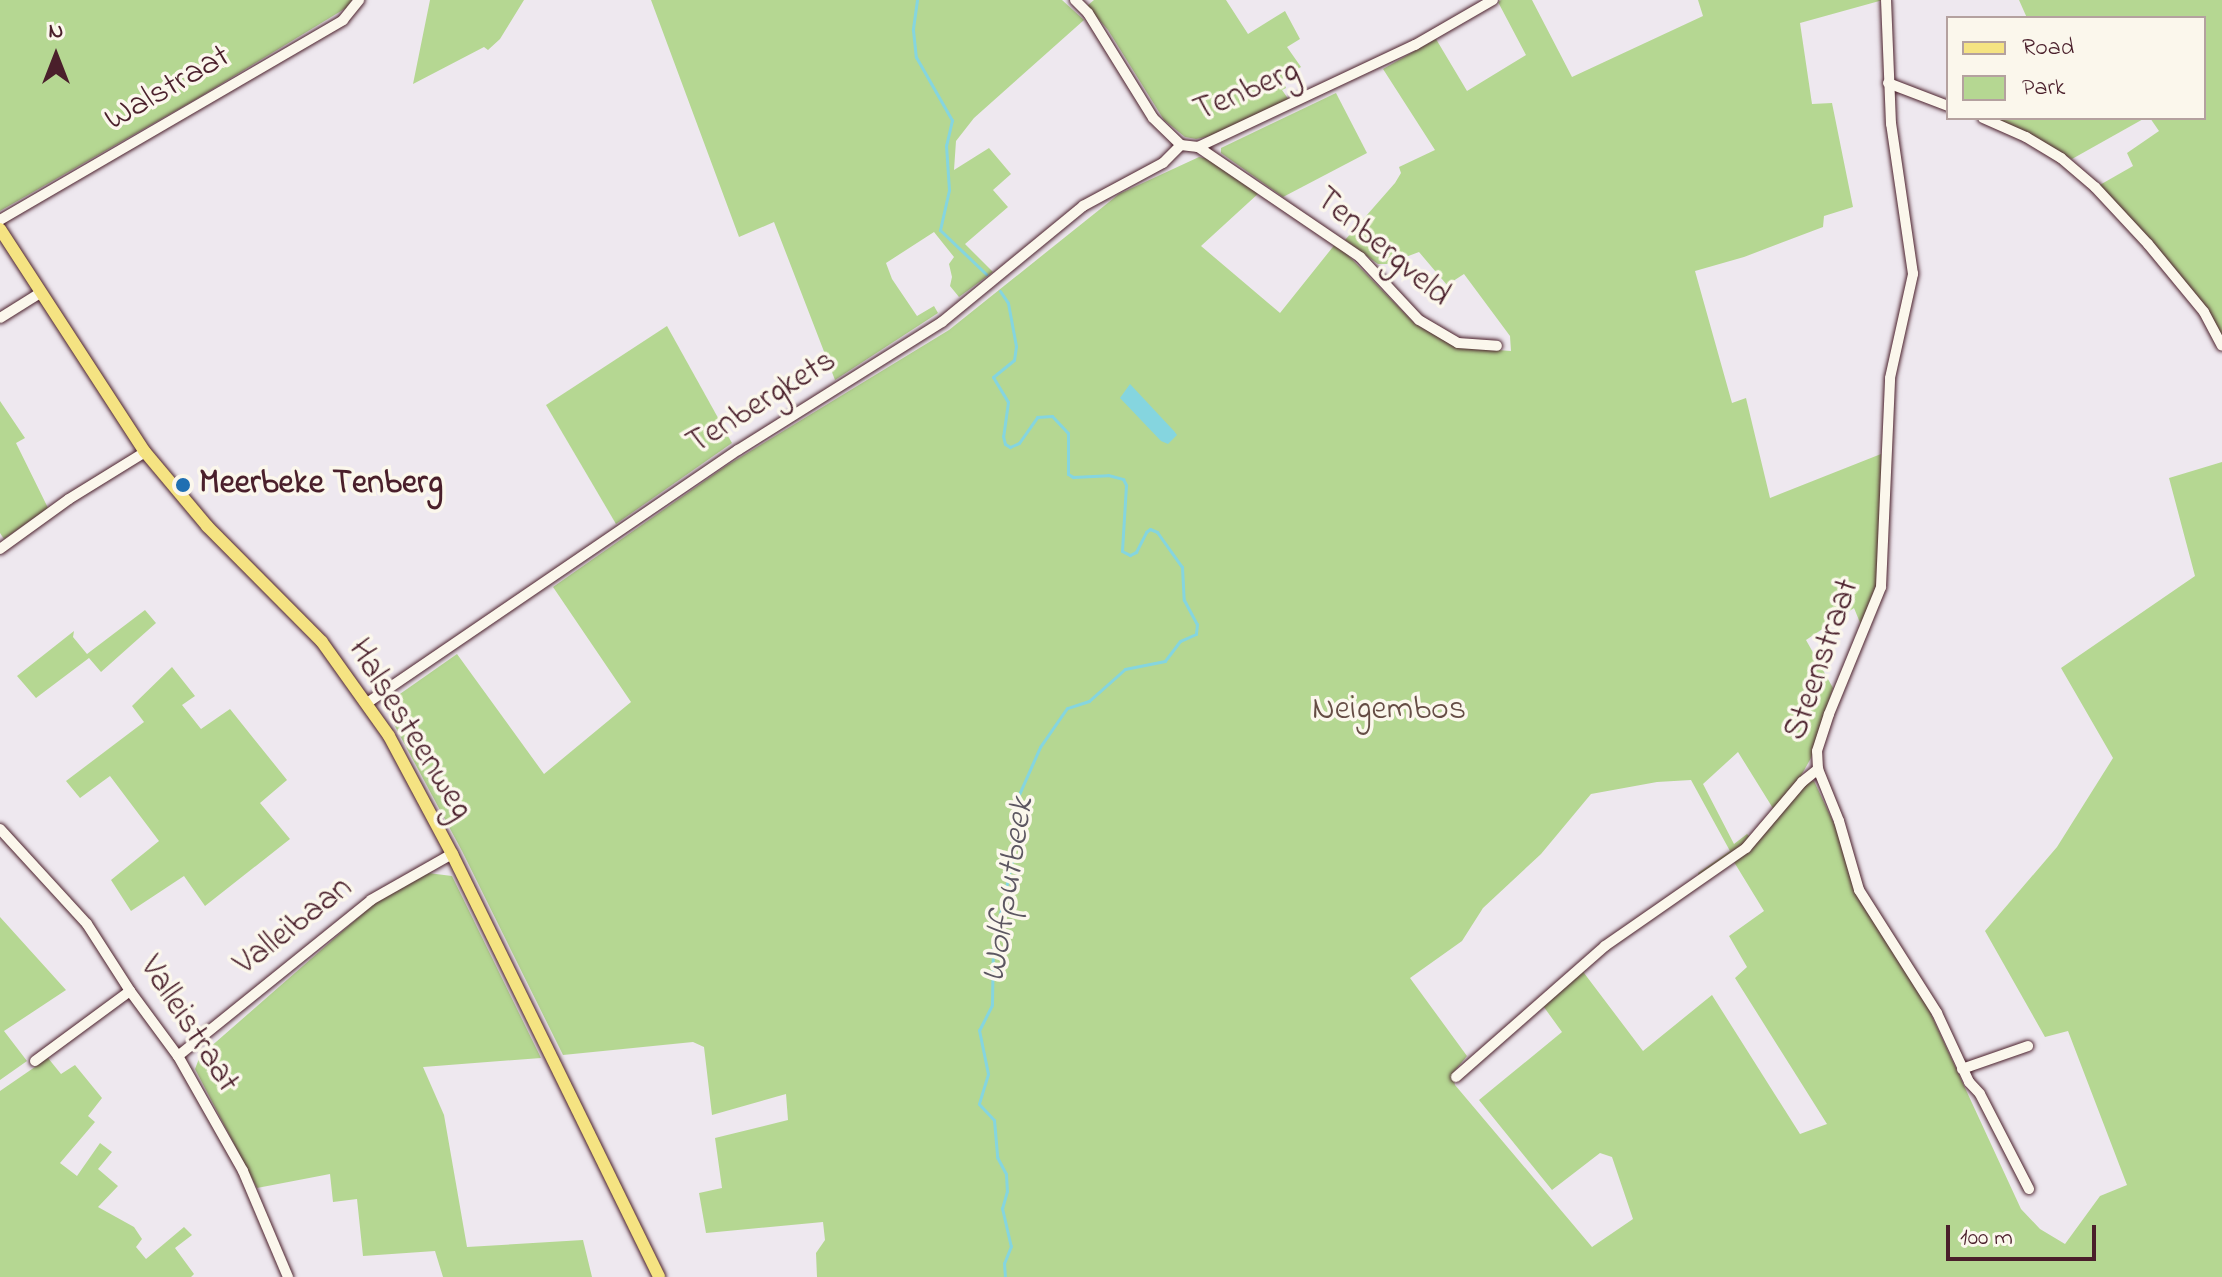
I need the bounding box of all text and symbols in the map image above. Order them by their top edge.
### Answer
north arrow [16,16,96,96]
text: N [49,16,63,48]
legend [1946,16,2206,120]
text: Road [2022,31,2074,66]
street label: Walstraat [98,37,238,141]
street label: Tenberg [1188,52,1306,132]
text: Park [2022,71,2065,106]
street label: Tenbergveld [1306,179,1458,317]
street label: Tenbergkets [680,341,844,465]
place label: Meerbeke Tenberg [199,465,443,505]
marker: Meerbeke Tenberg [174,476,192,494]
street label: Steenstraat [1776,574,1870,746]
street label: Halsesteenweg [337,632,481,828]
park label: Neigembos [1312,691,1466,731]
water label: Wolfputbeek [973,795,1045,985]
street label: Valleibaan [227,868,361,986]
street label: Valleistraat [129,949,247,1101]
scale bar [1950,1209,2100,1259]
text: 100 m [1960,1221,2013,1256]

